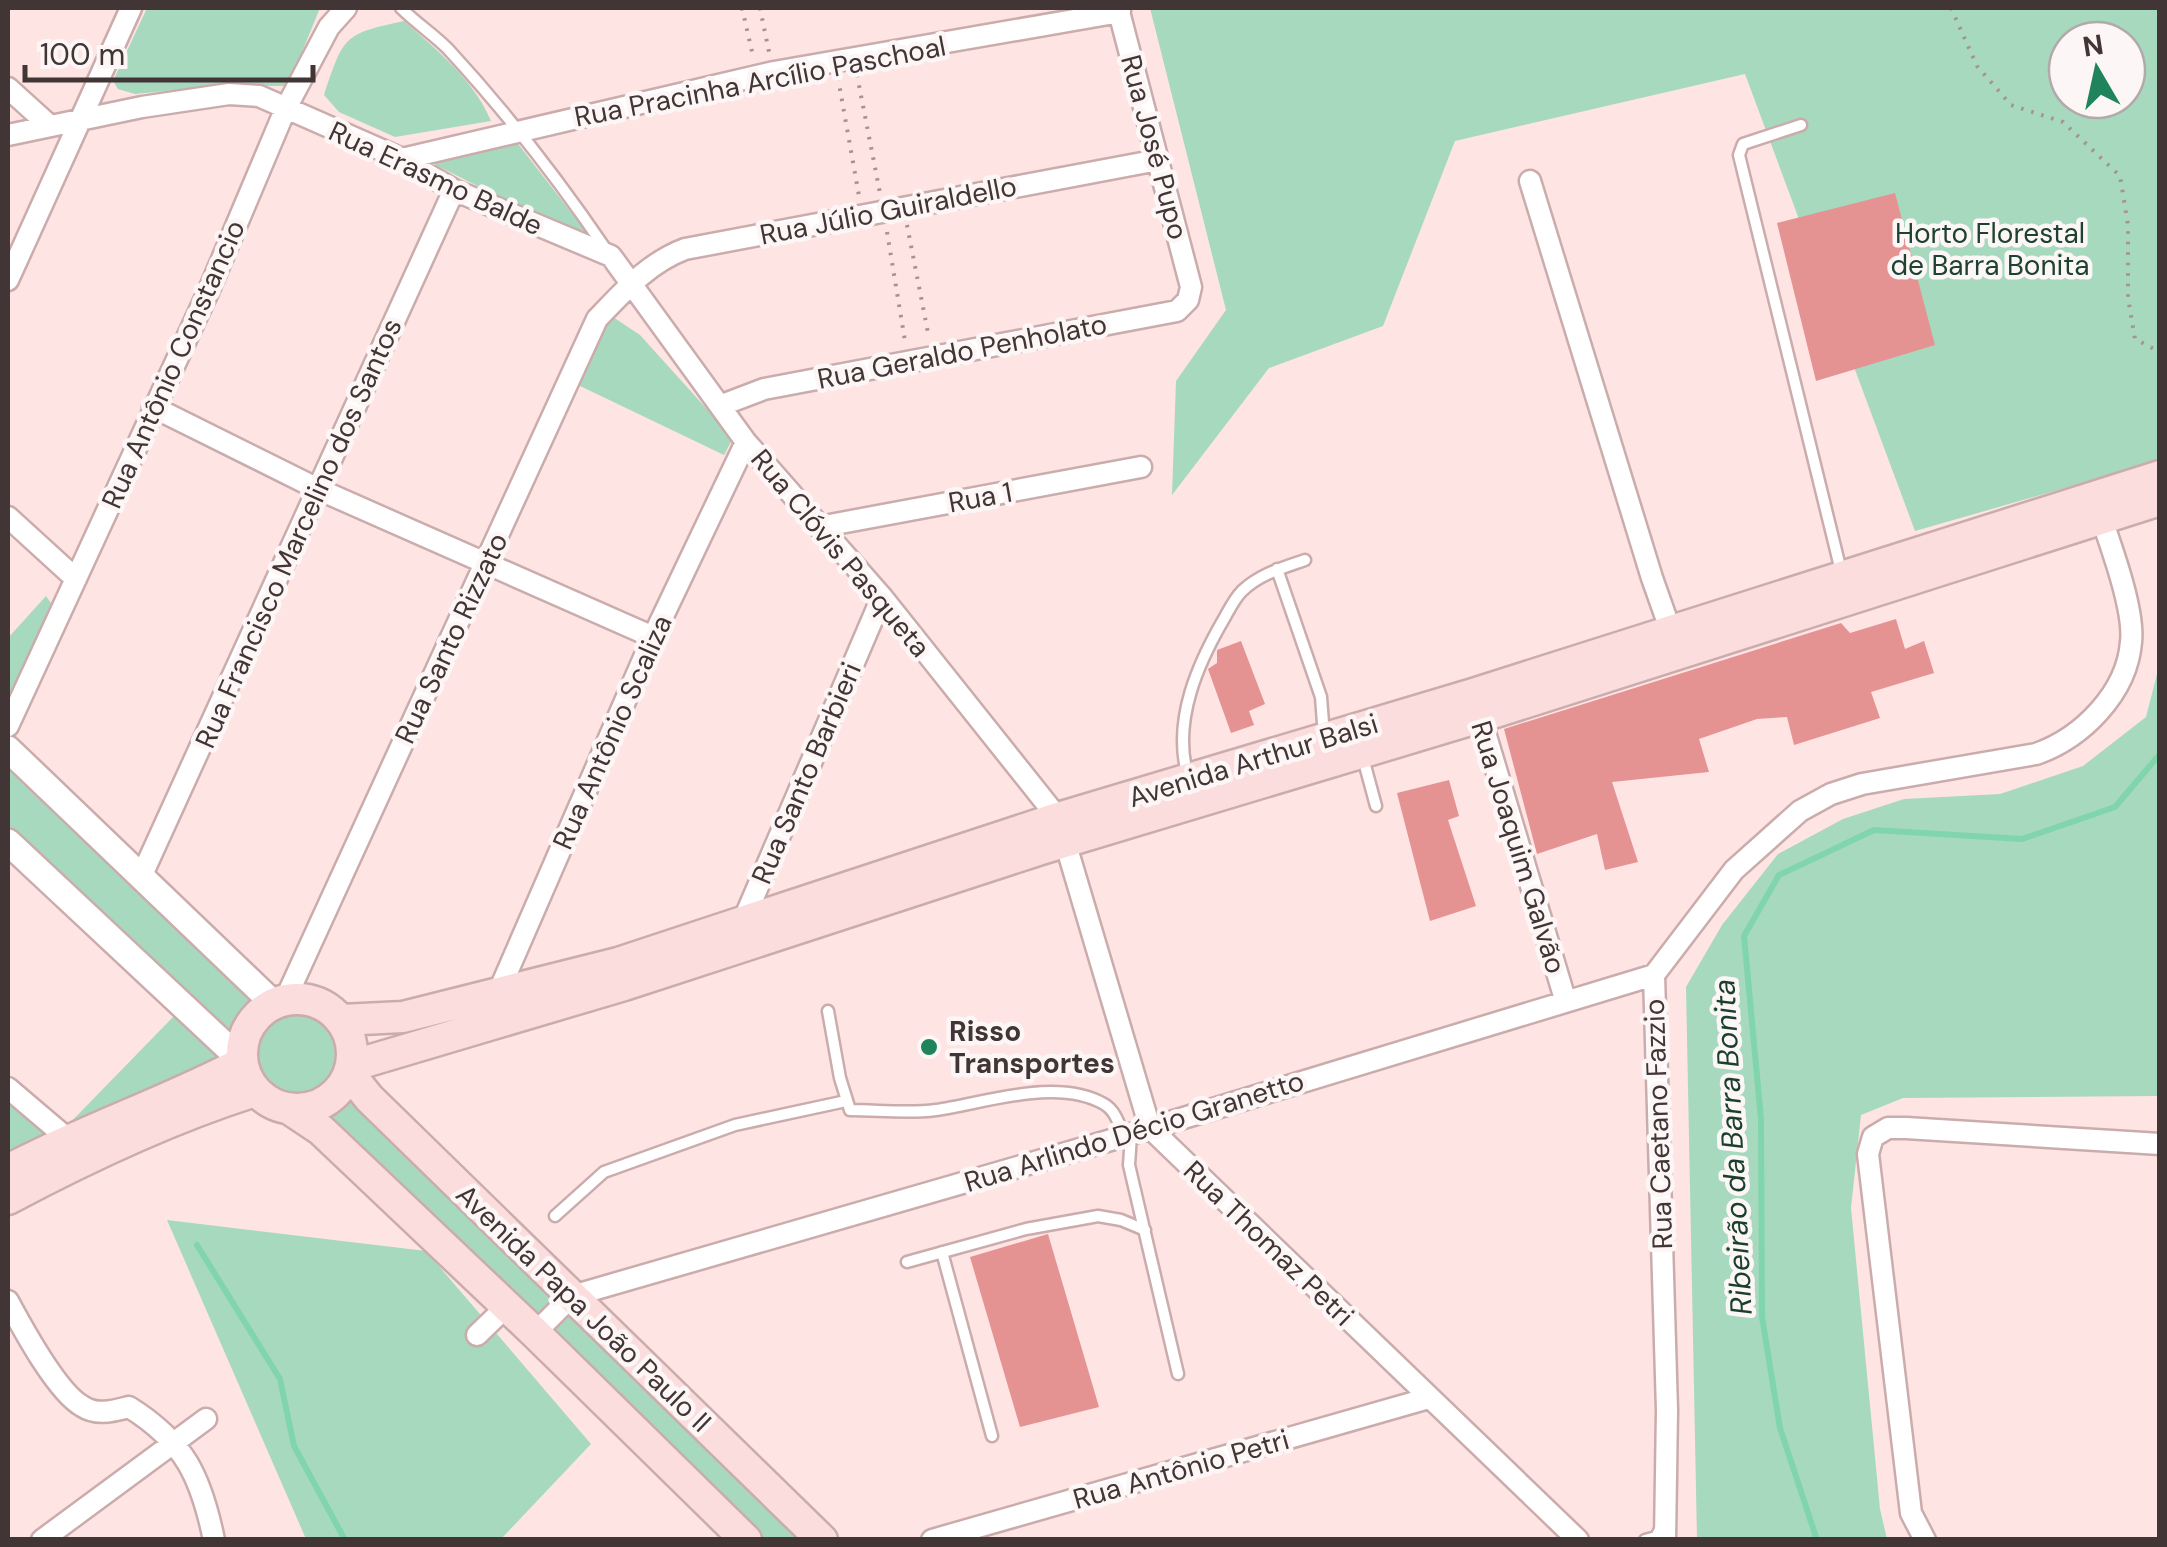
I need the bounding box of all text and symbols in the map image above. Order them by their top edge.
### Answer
scale bar [25,20,312,82]
north arrow [2047,20,2147,120]
text: N [2080,26,2106,66]
street label: Rua Pracinha Arcílio Paschoal [571,27,949,136]
text: 100 m [40,35,125,74]
street label: Rua José Pupo [1112,51,1197,244]
street label: Rua Erasmo Balde [323,113,549,244]
street label: Rua Júlio Guiraldello [757,167,1020,254]
street label: Rua Antônio Constancio [93,214,254,514]
park label: Horto Florestal de Barra Bonita [1891,215,2089,284]
street label: Rua Geraldo Penholato [814,305,1110,398]
street label: Rua Francisco Marcelino dos Santos [187,312,410,754]
street label: Rua Clóvis Pasqueta [743,442,939,665]
street label: Rua 1 [945,474,1015,521]
street label: Rua Santo Rizzato [386,527,517,750]
street label: Rua Antônio Scaliza [544,609,681,855]
street label: Rua Santo Barbieri [743,657,870,890]
street label: Avenida Arthur Balsi [1124,705,1382,816]
street label: Rua Joaquim Galvão [1462,716,1575,978]
water label: Ribeirão da Barra Bonita [1704,978,1761,1316]
street label: Rua Caetano Fazzio [1636,998,1681,1250]
place label: Risso Transportes [949,1013,1115,1082]
marker: Risso Transportes [918,1036,940,1058]
street label: Rua Arlindo Décio Granetto [960,1062,1309,1201]
street label: Rua Thomaz Petri [1176,1153,1362,1334]
street label: Avenida Papa João Paulo II [448,1176,719,1440]
street label: Rua Antônio Petri [1069,1421,1293,1518]

